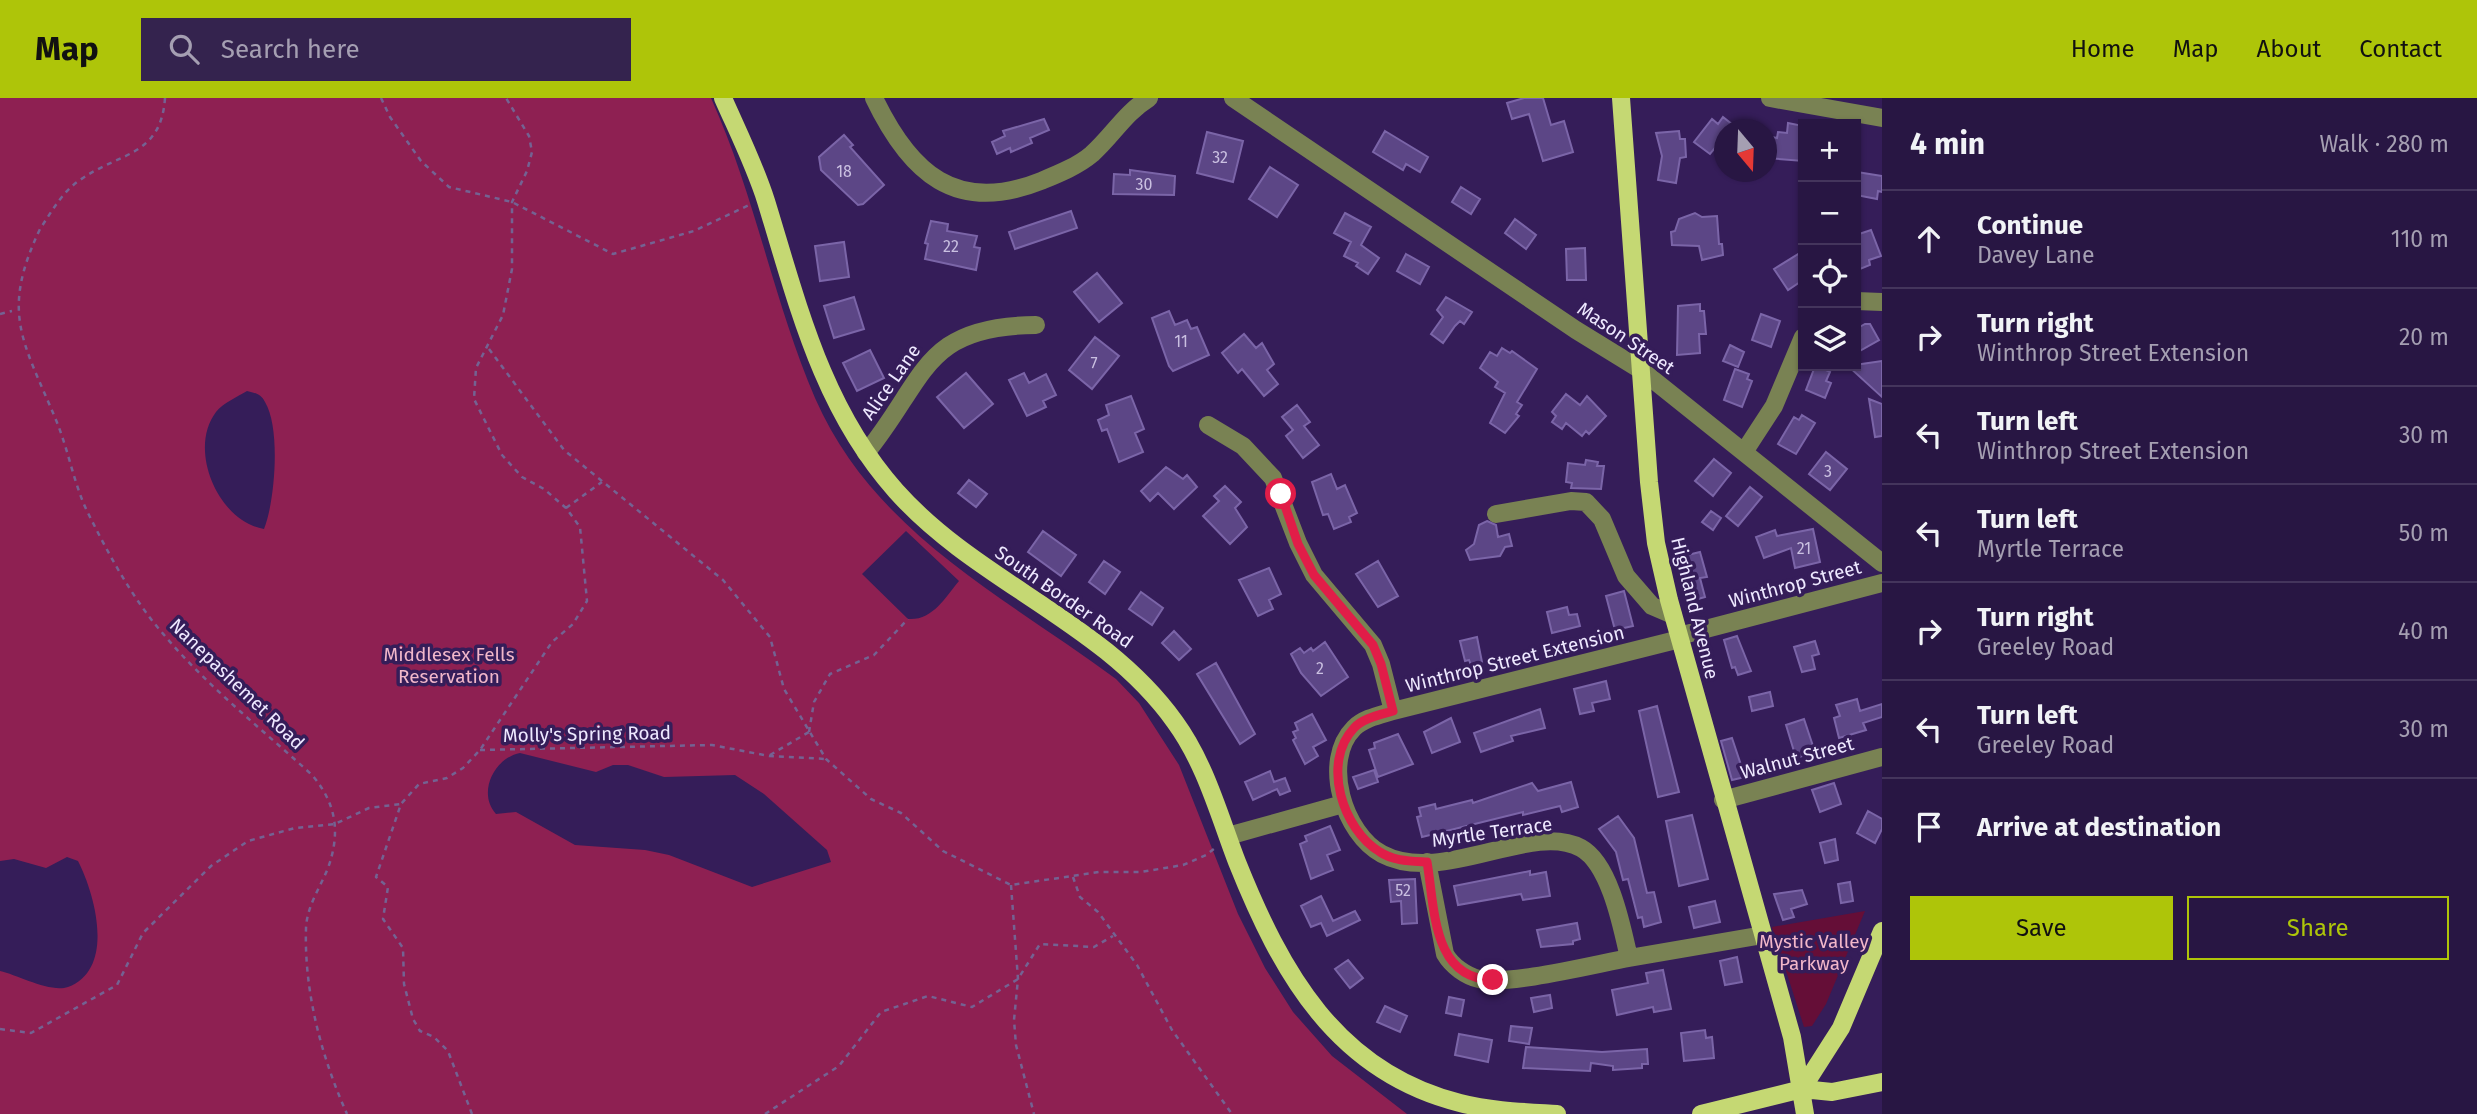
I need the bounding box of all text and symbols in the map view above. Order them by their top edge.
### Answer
search box [141,18,631,81]
text: Map [35,29,99,69]
icon: search [165,30,203,68]
text: Search here [221,34,360,65]
text: Home [2071,35,2135,63]
text: Map [2173,35,2219,63]
text: About [2257,35,2321,63]
text: Contact [2359,35,2442,63]
north arrow [1714,119,1777,182]
map controls [1798,119,1861,371]
button: + [1798,119,1861,182]
text: 4 min [1910,126,1985,162]
text: Walk · 280 m [2319,130,2449,158]
house number: 32 [1212,148,1228,167]
house number: 18 [836,162,852,181]
house number: 30 [1136,175,1153,194]
button: − [1798,182,1861,245]
text: Continue [1977,210,2083,241]
icon: ahead [1910,220,1948,258]
text: 110 m [2391,225,2449,253]
house number: 22 [943,237,959,256]
text: Davey Lane [1977,241,2095,269]
button: locate [1798,245,1861,308]
street label: Mason Street [1573,297,1679,379]
button: layers [1798,308,1861,371]
text: Turn right [1977,308,2094,339]
icon: right [1910,318,1948,356]
text: 20 m [2399,323,2449,351]
house number: 11 [1174,332,1188,351]
text: Winthrop Street Extension [1977,339,2249,367]
street label: Alice Lane [857,340,925,424]
house number: 7 [1090,354,1098,373]
text: Turn left [1977,406,2078,437]
icon: left [1910,416,1948,454]
text: 30 m [2399,421,2449,449]
text: Winthrop Street Extension [1977,437,2249,465]
house number: 3 [1824,462,1832,481]
route start [1265,478,1296,509]
text: Turn left [1977,504,2078,535]
icon: left [1910,514,1948,552]
text: 50 m [2399,519,2449,547]
street label: Highland Avenue [1666,535,1724,681]
text: Myrtle Terrace [1977,535,2124,563]
house number: 21 [1797,539,1811,558]
street label: South Border Road [991,541,1137,653]
street label: Winthrop Street [1726,555,1864,613]
text: Turn right [1977,602,2094,633]
icon: right [1910,612,1948,650]
street label: Nanepashemet Road [165,614,309,754]
text: 40 m [2398,617,2449,645]
street label: Winthrop Street Extension [1403,621,1627,697]
text: Greeley Road [1977,633,2114,661]
park label: Middlesex Fells Reservation [383,643,515,688]
house number: 2 [1316,659,1324,678]
text: Turn left [1977,700,2078,731]
icon: left [1910,710,1948,748]
text: 30 m [2399,715,2449,743]
street label: Molly's Spring Road [503,721,671,747]
text: Greeley Road [1977,731,2114,759]
street label: Walnut Street [1738,732,1856,784]
icon: arrive [1910,808,1948,846]
street label: Myrtle Terrace [1430,812,1554,852]
text: Arrive at destination [1977,812,2221,843]
house number: 52 [1395,881,1411,900]
button: Save [1910,896,2173,960]
button: Share [2187,896,2449,960]
park label: Mystic Valley Parkway [1759,930,1870,975]
route end [1477,964,1508,995]

